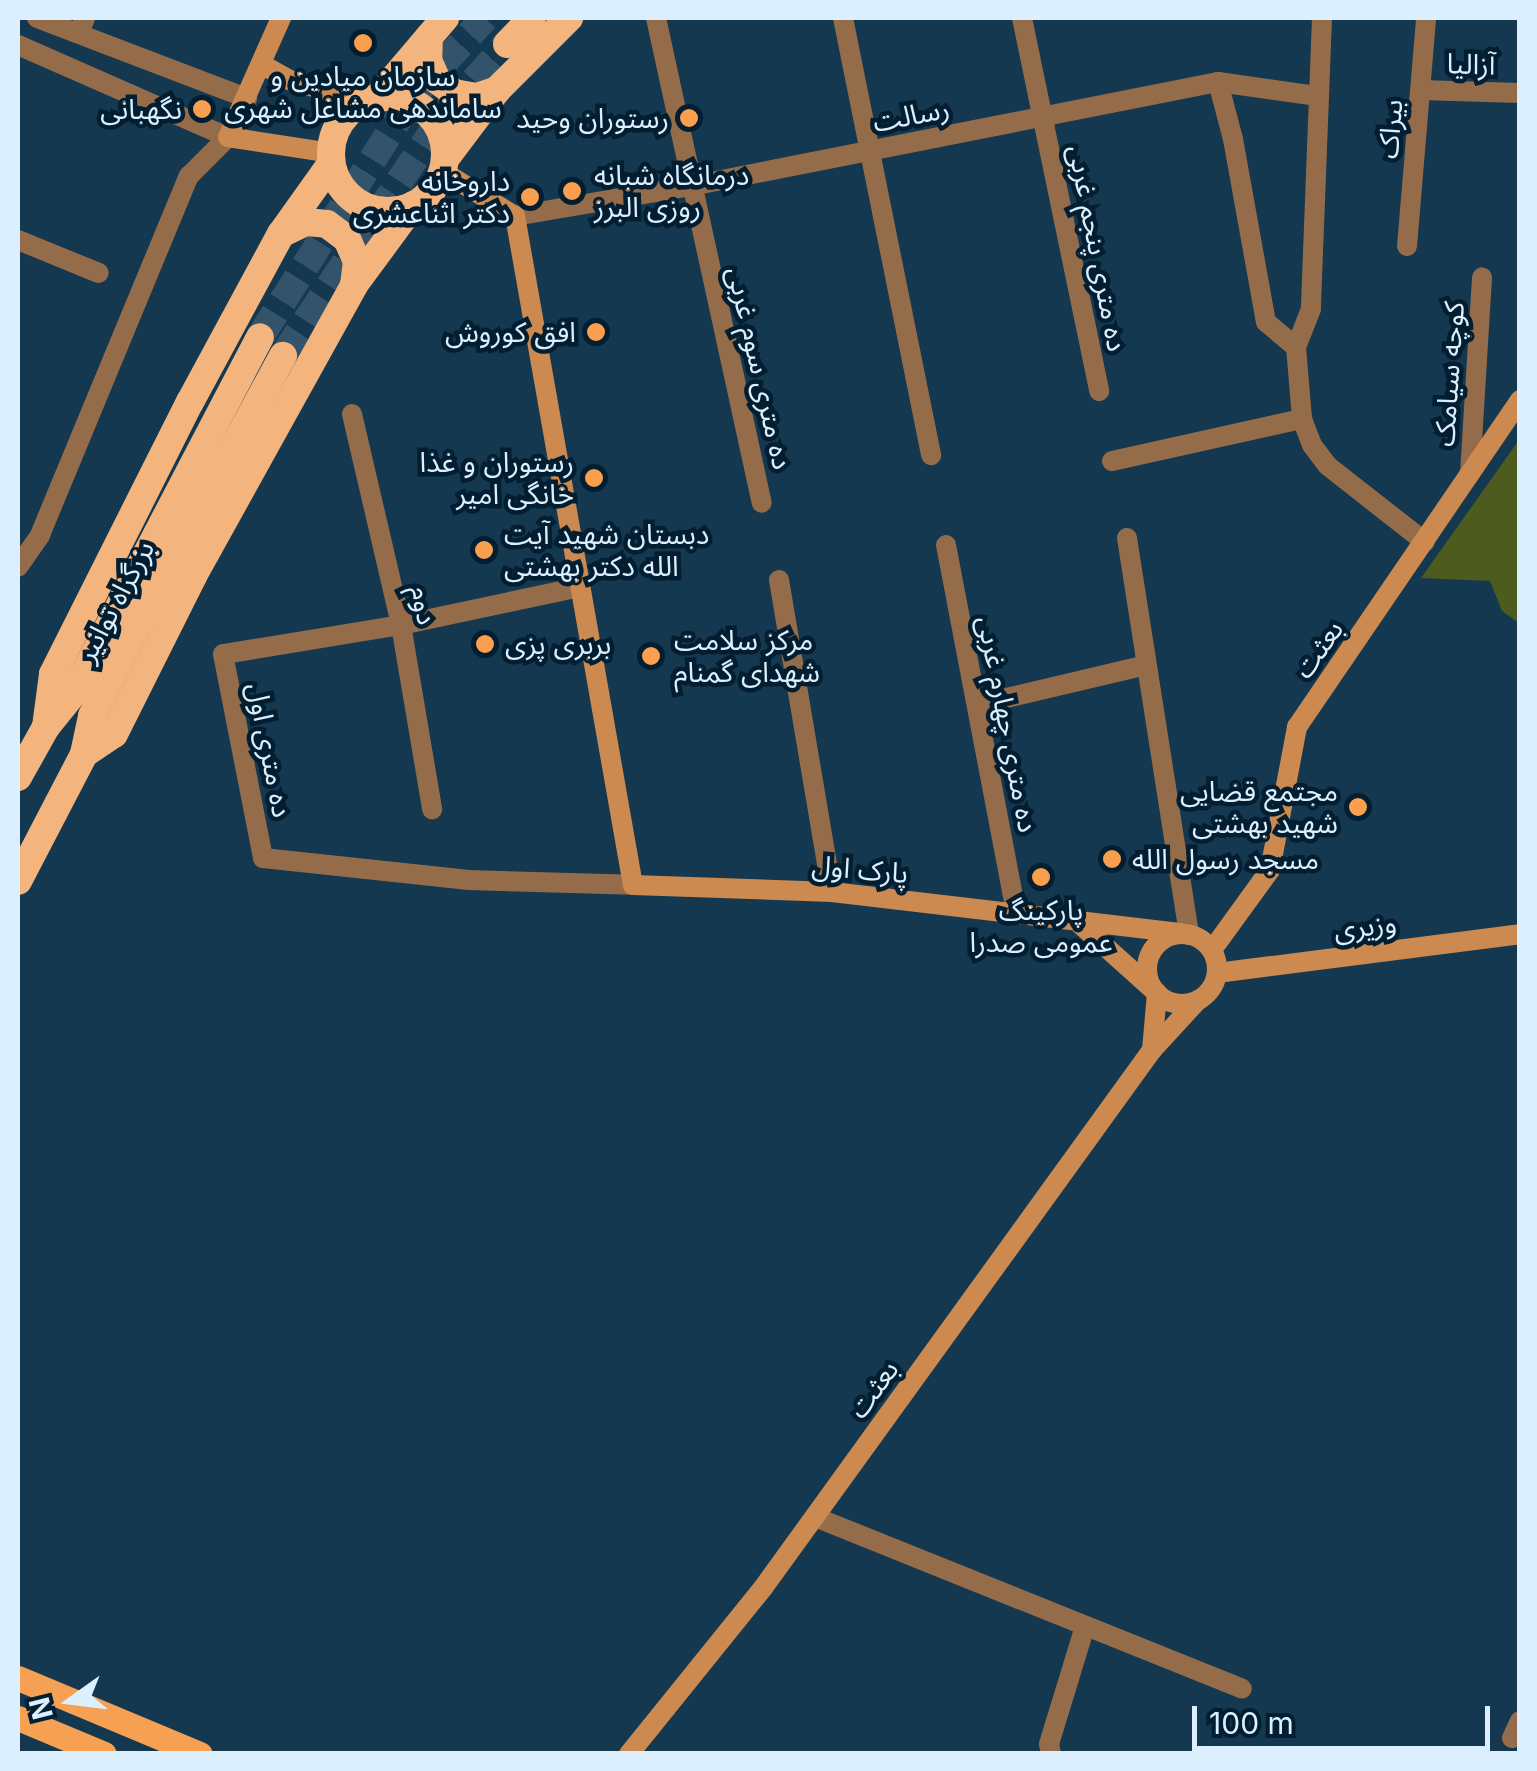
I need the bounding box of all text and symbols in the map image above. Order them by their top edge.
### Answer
marker: سازمان میادین و ساماندهی مشاغل شهری [352,32,374,54]
street label: آزالیا [1446,46,1496,82]
place label: سازمان میادین و ساماندهی مشاغل شهری [224,59,502,125]
street label: رسالت [870,91,952,139]
place label: نگهبانی [100,92,182,126]
marker: نگهبانی [191,98,213,120]
street label: بیراک [1371,98,1409,160]
place label: رستوران وحید [516,101,669,135]
marker: رستوران وحید [678,107,700,129]
street label: ده متری پنجم غربی [1061,142,1135,354]
place label: درمانگاه شبانه روزی البرز [594,158,749,224]
place label: داروخانه دکتر اثناعشری [353,164,510,230]
marker: درمانگاه شبانه روزی البرز [559,178,585,204]
marker: داروخانه دکتر اثناعشری [519,186,541,208]
street label: ده متری سوم غربی [720,263,800,473]
street label: کوچه سیامک [1427,300,1471,448]
place label: افق کوروش [445,315,576,349]
marker: افق کوروش [585,321,607,343]
place label: رستوران و غذا خانگی امیر [420,445,574,511]
marker: رستوران و غذا خانگی امیر [583,467,605,489]
place label: دبستان شهید آیت الله دکتر بهشتی [504,517,709,583]
street label: بزرگراه توانیر [69,534,161,668]
marker: دبستان شهید آیت الله دکتر بهشتی [473,539,495,561]
street label: دوم [403,582,445,628]
street label: ده متری چهارم غربی [971,613,1045,835]
street label: بعثت [1286,613,1350,685]
place label: مرکز سلامت شهدای گمنام [674,623,820,689]
place label: بربری پزی [505,627,611,661]
marker: بربری پزی [474,633,496,655]
marker: مرکز سلامت شهدای گمنام [638,643,664,669]
street label: ده متری اول [240,680,300,820]
place label: مجتمع قضایی شهید بهشتی [1180,774,1338,840]
marker: مجتمع قضایی شهید بهشتی [1347,796,1369,818]
place label: مسجد رسول الله [1132,842,1319,876]
street label: پارک اول [810,848,910,890]
marker: مسجد رسول الله [1101,848,1123,870]
marker: پارکینگ عمومی صدرا [1030,866,1052,888]
place label: پارکینگ عمومی صدرا [969,893,1113,959]
street label: وزیری [1332,906,1398,946]
street label: بعثت [841,1354,905,1424]
north arrow [20,1651,120,1751]
scale bar [1197,1686,1494,1748]
text: N [22,1694,60,1723]
text: 100 m [1209,1705,1294,1741]

